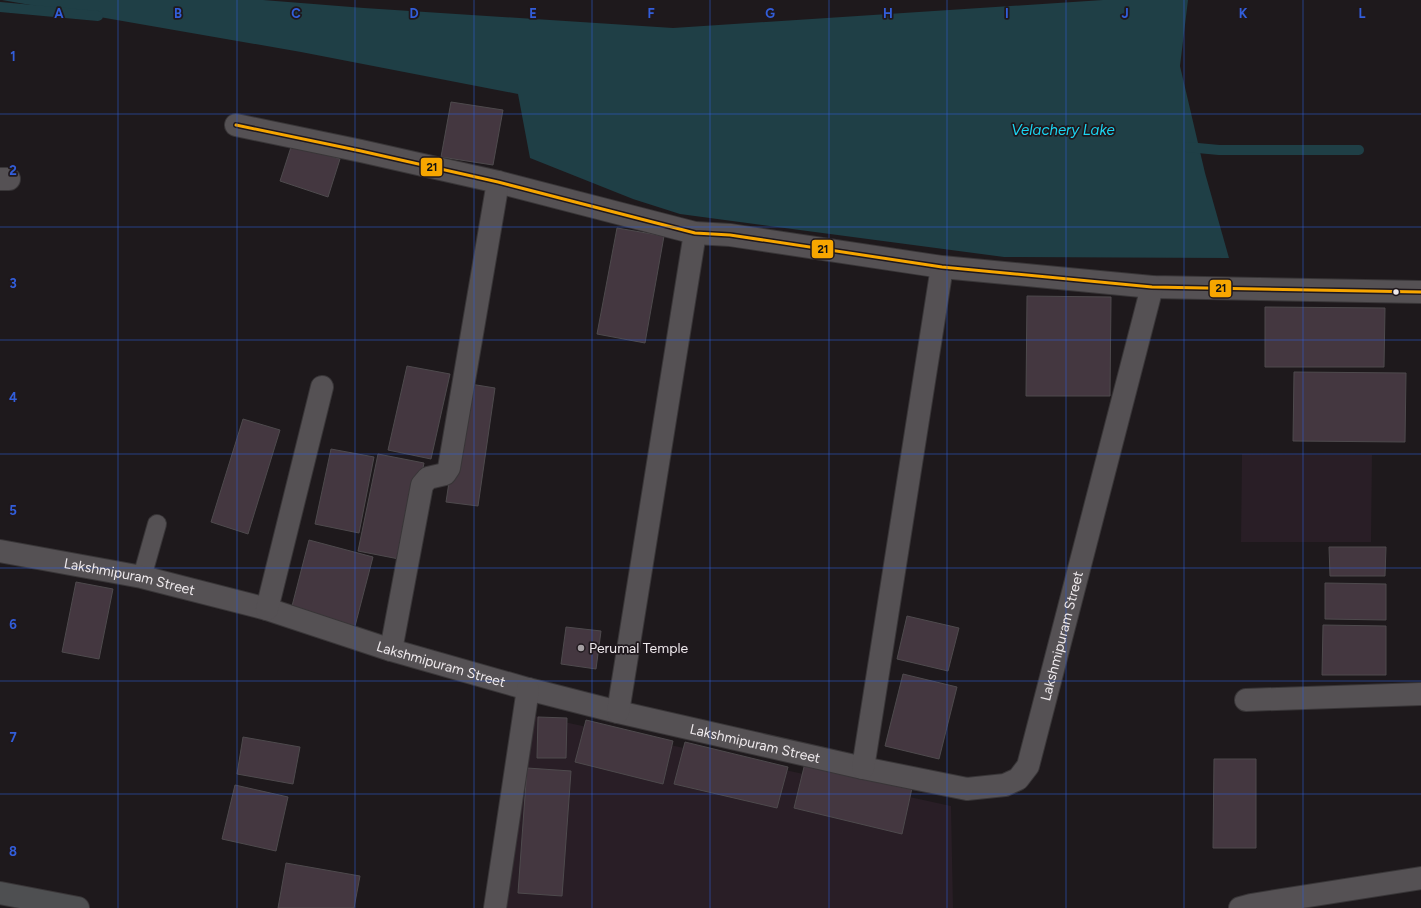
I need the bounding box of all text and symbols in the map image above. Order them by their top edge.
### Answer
text: A [54,6,64,21]
text: B [174,6,182,21]
text: C [291,6,301,21]
text: D [409,6,419,21]
text: E [529,6,537,21]
text: F [647,6,655,21]
text: G [765,6,775,21]
text: H [883,6,893,21]
text: I [1005,6,1009,21]
text: J [1121,6,1129,21]
text: K [1239,6,1248,21]
text: L [1359,6,1366,21]
text: 1 [10,49,16,64]
water label: Velachery Lake [1011,121,1115,139]
line badge: 21 [420,157,443,177]
text: 21 [426,161,438,174]
text: 2 [9,163,17,178]
line badge: 21 [811,239,834,259]
text: 21 [817,243,829,256]
text: 3 [9,276,17,291]
line badge: 21 [1209,279,1232,298]
text: 21 [1215,282,1227,295]
unlabelled marker [1391,287,1401,297]
text: 4 [9,390,17,405]
text: 5 [9,503,17,518]
street label: Lakshmipuram Street [63,554,197,599]
street label: Lakshmipuram Street [1037,569,1087,703]
text: 6 [9,617,17,632]
street label: Lakshmipuram Street [374,637,507,691]
place label: Perumal Temple [589,640,689,657]
marker: Perumal Temple [576,643,586,653]
street label: Lakshmipuram Street [688,720,822,766]
text: 7 [9,730,17,745]
text: 8 [9,844,17,859]

